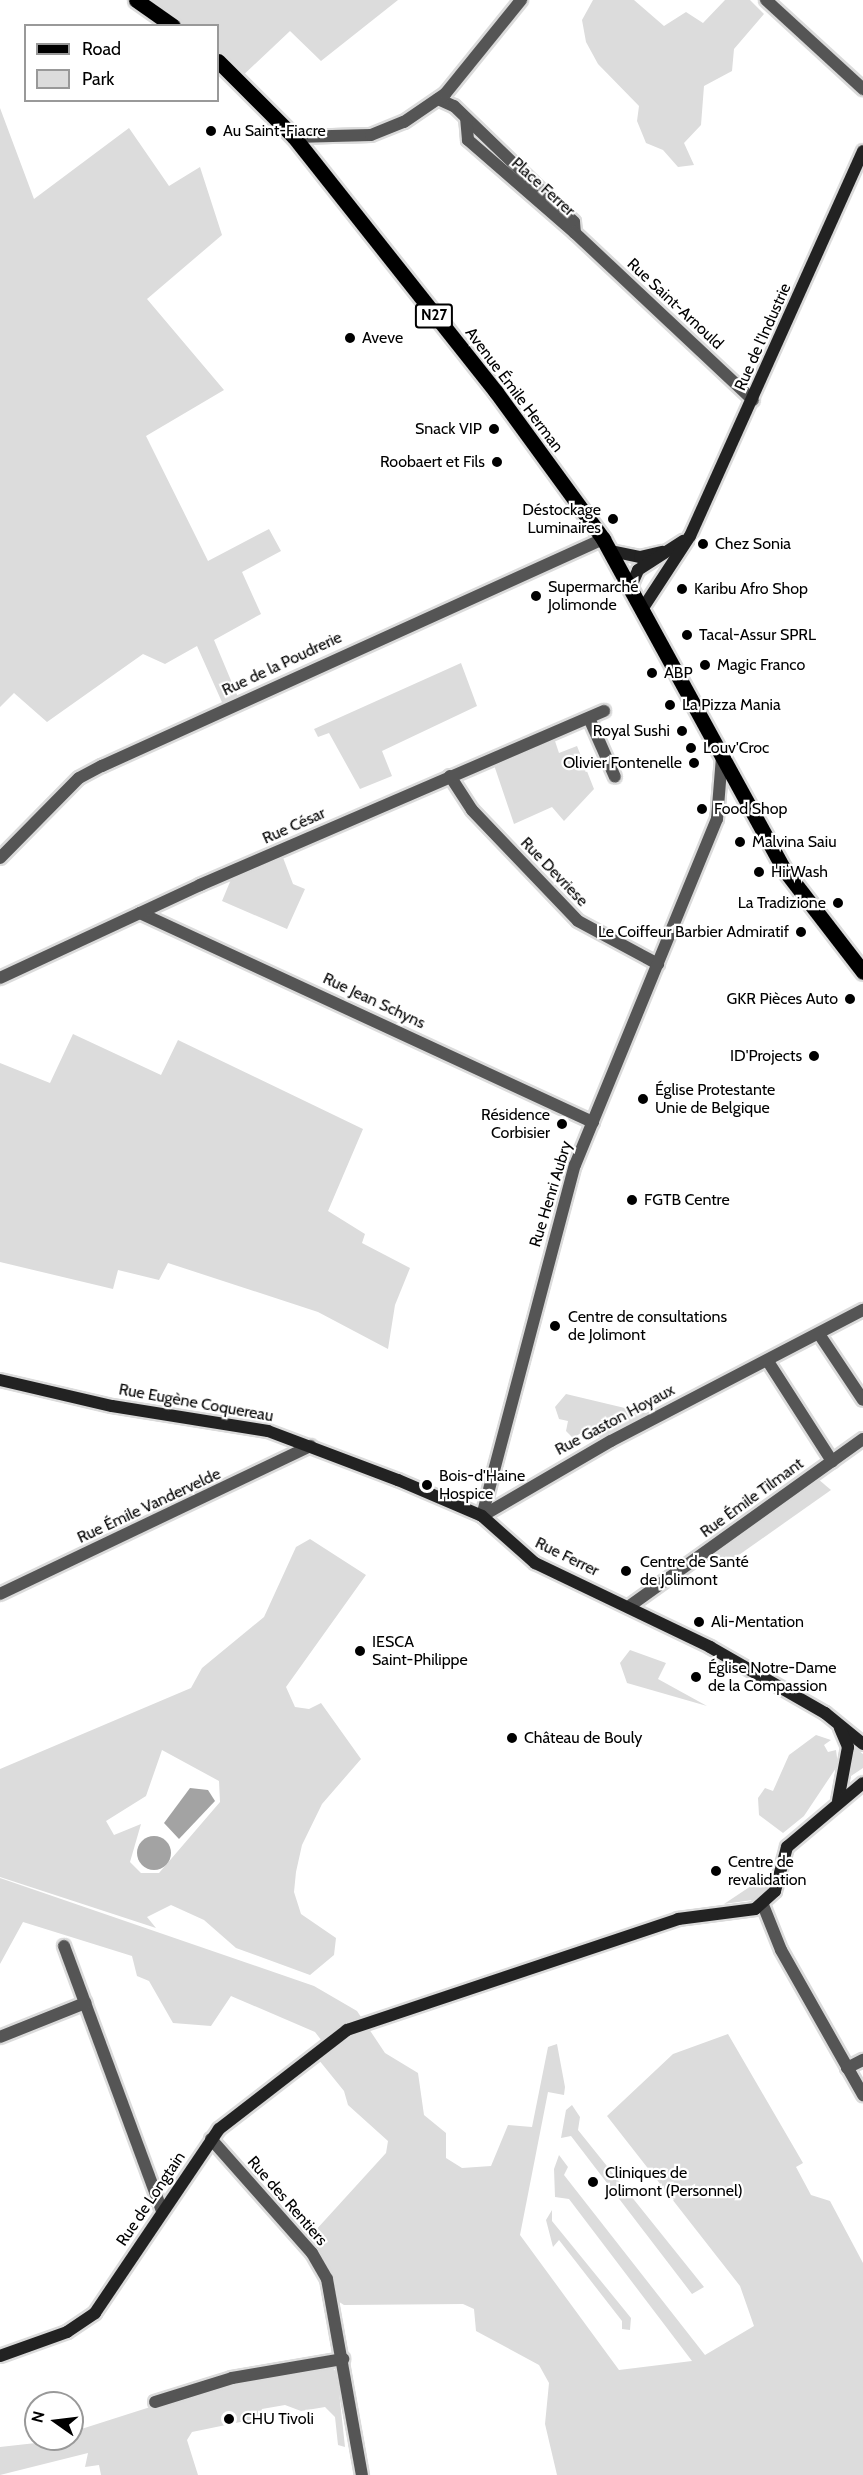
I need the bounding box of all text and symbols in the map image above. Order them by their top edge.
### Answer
legend [24,24,219,102]
text: Road [82,38,121,60]
text: Park [82,68,114,90]
place label: Au Saint-Fiacre [223,121,326,141]
marker: Au Saint-Fiacre [204,124,218,138]
street label: Place Ferrer [507,154,579,220]
street label: Rue Saint-Arnould [623,254,727,354]
street label: Rue de l'Industrie [731,280,795,394]
road number: N27 [414,304,454,328]
street label: Avenue Émile Herman [461,324,567,456]
place label: Aveve [362,328,403,348]
marker: Aveve [343,331,357,345]
place label: Snack VIP [415,419,482,439]
marker: Snack VIP [487,422,501,436]
place label: Roobaert et Fils [380,452,485,472]
marker: Roobaert et Fils [490,455,504,469]
place label: Déstockage Luminaires [522,500,601,538]
marker: Déstockage Luminaires [606,512,620,526]
place label: Chez Sonia [715,534,791,554]
marker: Chez Sonia [696,537,710,551]
place label: Supermarché Jolimonde [548,577,638,615]
place label: Karibu Afro Shop [694,579,808,599]
marker: Karibu Afro Shop [675,582,689,596]
marker: Supermarché Jolimonde [529,589,543,603]
place label: Tacal-Assur SPRL [699,625,816,645]
street label: Rue de la Poudrerie [219,628,345,700]
marker: Tacal-Assur SPRL [680,628,694,642]
place label: Magic Franco [717,655,805,675]
marker: Magic Franco [698,658,712,672]
place label: ABP [664,663,693,683]
marker: ABP [645,666,659,680]
place label: La Pizza Mania [682,695,781,715]
marker: La Pizza Mania [663,698,677,712]
place label: Royal Sushi [593,721,670,741]
marker: Royal Sushi [675,724,689,738]
place label: Louv'Croc [703,738,769,758]
marker: Louv'Croc [684,741,698,755]
place label: Olivier Fontenelle [563,753,682,773]
marker: Olivier Fontenelle [687,756,701,770]
place label: Food Shop [714,799,787,819]
marker: Food Shop [695,802,709,816]
street label: Rue César [260,804,328,848]
place label: Malvina Saiu [752,832,837,852]
street label: Rue Devriese [516,833,592,911]
marker: Malvina Saiu [733,835,747,849]
place label: HirWash [771,862,828,882]
marker: HirWash [752,865,766,879]
place label: La Tradizione [738,893,826,913]
marker: La Tradizione [831,896,845,910]
place label: Le Coiffeur Barbier Admiratif [598,922,789,942]
marker: Le Coiffeur Barbier Admiratif [794,925,808,939]
street label: Rue Jean Schyns [320,969,428,1033]
place label: GKR Pièces Auto [727,989,838,1009]
marker: GKR Pièces Auto [843,992,857,1006]
place label: ID'Projects [730,1046,802,1066]
marker: ID'Projects [807,1049,821,1063]
place label: Église Protestante Unie de Belgique [655,1080,775,1118]
marker: Église Protestante Unie de Belgique [636,1092,650,1106]
place label: Résidence Corbisier [481,1105,550,1143]
marker: Résidence Corbisier [555,1117,569,1131]
street label: Rue Henri Aubry [526,1139,576,1249]
place label: FGTB Centre [644,1190,730,1210]
marker: FGTB Centre [625,1193,639,1207]
place label: Centre de consultations de Jolimont [568,1307,727,1345]
marker: Centre de consultations de Jolimont [546,1317,564,1335]
street label: Rue Eugène Coquereau [117,1380,275,1426]
street label: Rue Gaston Hoyaux [552,1380,678,1460]
street label: Rue Émile Tilmant [697,1454,807,1542]
street label: Rue Émile Vandervelde [74,1464,224,1548]
place label: Bois-d'Haine Hospice [439,1466,525,1504]
marker: Bois-d'Haine Hospice [420,1478,434,1492]
street label: Rue Ferrer [532,1533,602,1581]
place label: Centre de Santé de Jolimont [640,1552,749,1590]
marker: Centre de Santé de Jolimont [617,1562,635,1580]
place label: Ali-Mentation [711,1612,804,1632]
marker: Ali-Mentation [692,1615,706,1629]
place label: IESCA Saint-Philippe [372,1632,468,1670]
marker: IESCA Saint-Philippe [353,1644,367,1658]
place label: Église Notre-Dame de la Compassion [708,1658,837,1696]
marker: Église Notre-Dame de la Compassion [689,1670,703,1684]
place label: Château de Bouly [524,1728,642,1748]
marker: Château de Bouly [505,1731,519,1745]
place label: Centre de revalidation [728,1852,807,1890]
marker: Centre de revalidation [709,1864,723,1878]
street label: Rue de Longtain [112,2148,190,2250]
street label: Rue des Rentiers [243,2152,331,2250]
place label: Cliniques de Jolimont (Personnel) [605,2163,743,2201]
marker: Cliniques de Jolimont (Personnel) [586,2175,600,2189]
north arrow [24,2391,84,2451]
text: N [27,2409,49,2425]
place label: CHU Tivoli [242,2409,314,2429]
marker: CHU Tivoli [220,2410,238,2428]

